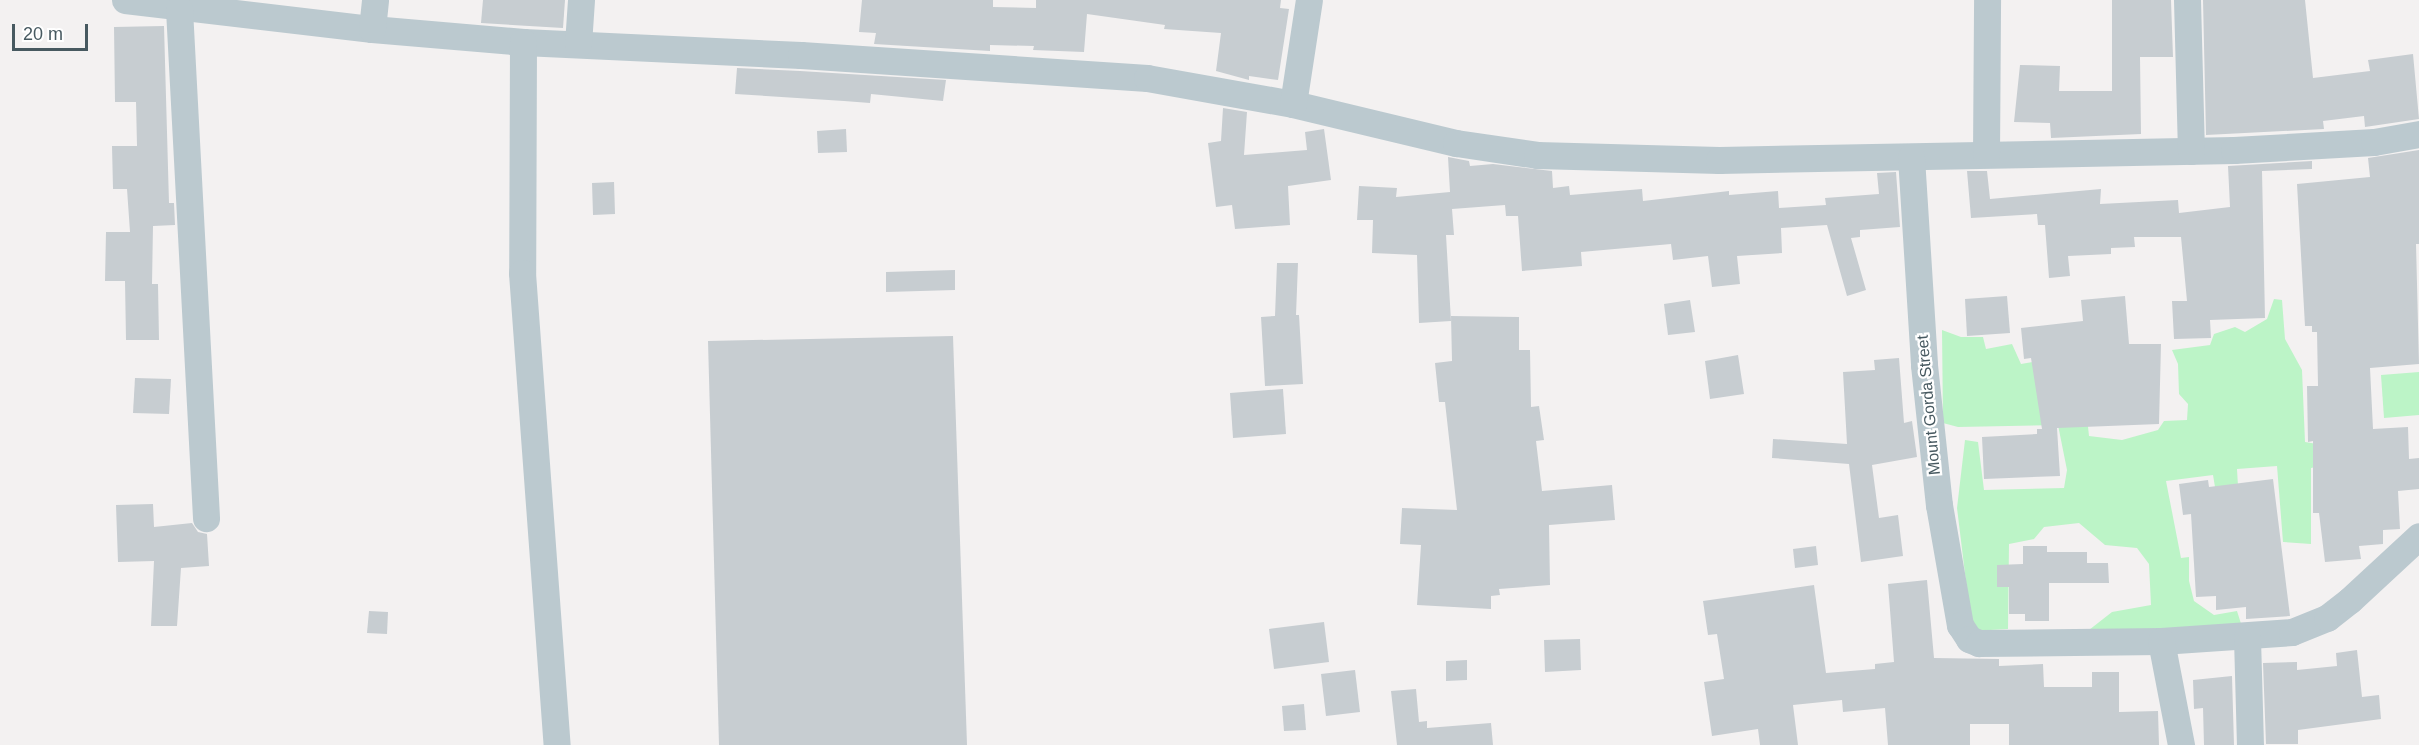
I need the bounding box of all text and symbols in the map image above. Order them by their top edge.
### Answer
scale bar [15,12,92,50]
text: 20 m [23,24,63,44]
street label: Mount Gorda Street [1913,334,1945,476]

